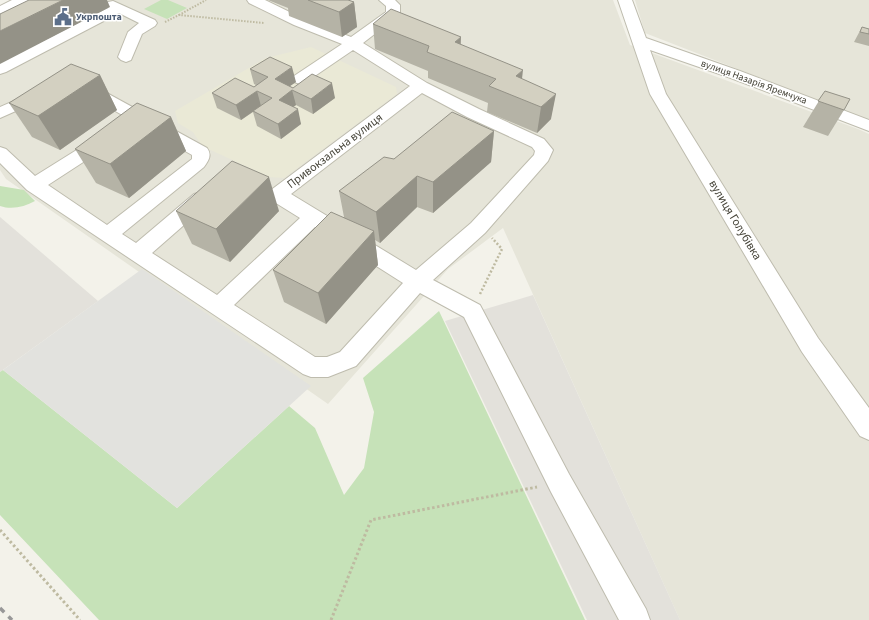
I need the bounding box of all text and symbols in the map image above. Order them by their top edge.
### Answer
public building icon: Укрпошта [53,7,73,27]
place label: Укрпошта [76,10,122,24]
street label: вулиця Назарія Яремчука [699,56,809,108]
street label: Привокзальна вулиця [283,109,387,193]
street label: вулиця Голубівка [704,177,766,263]

